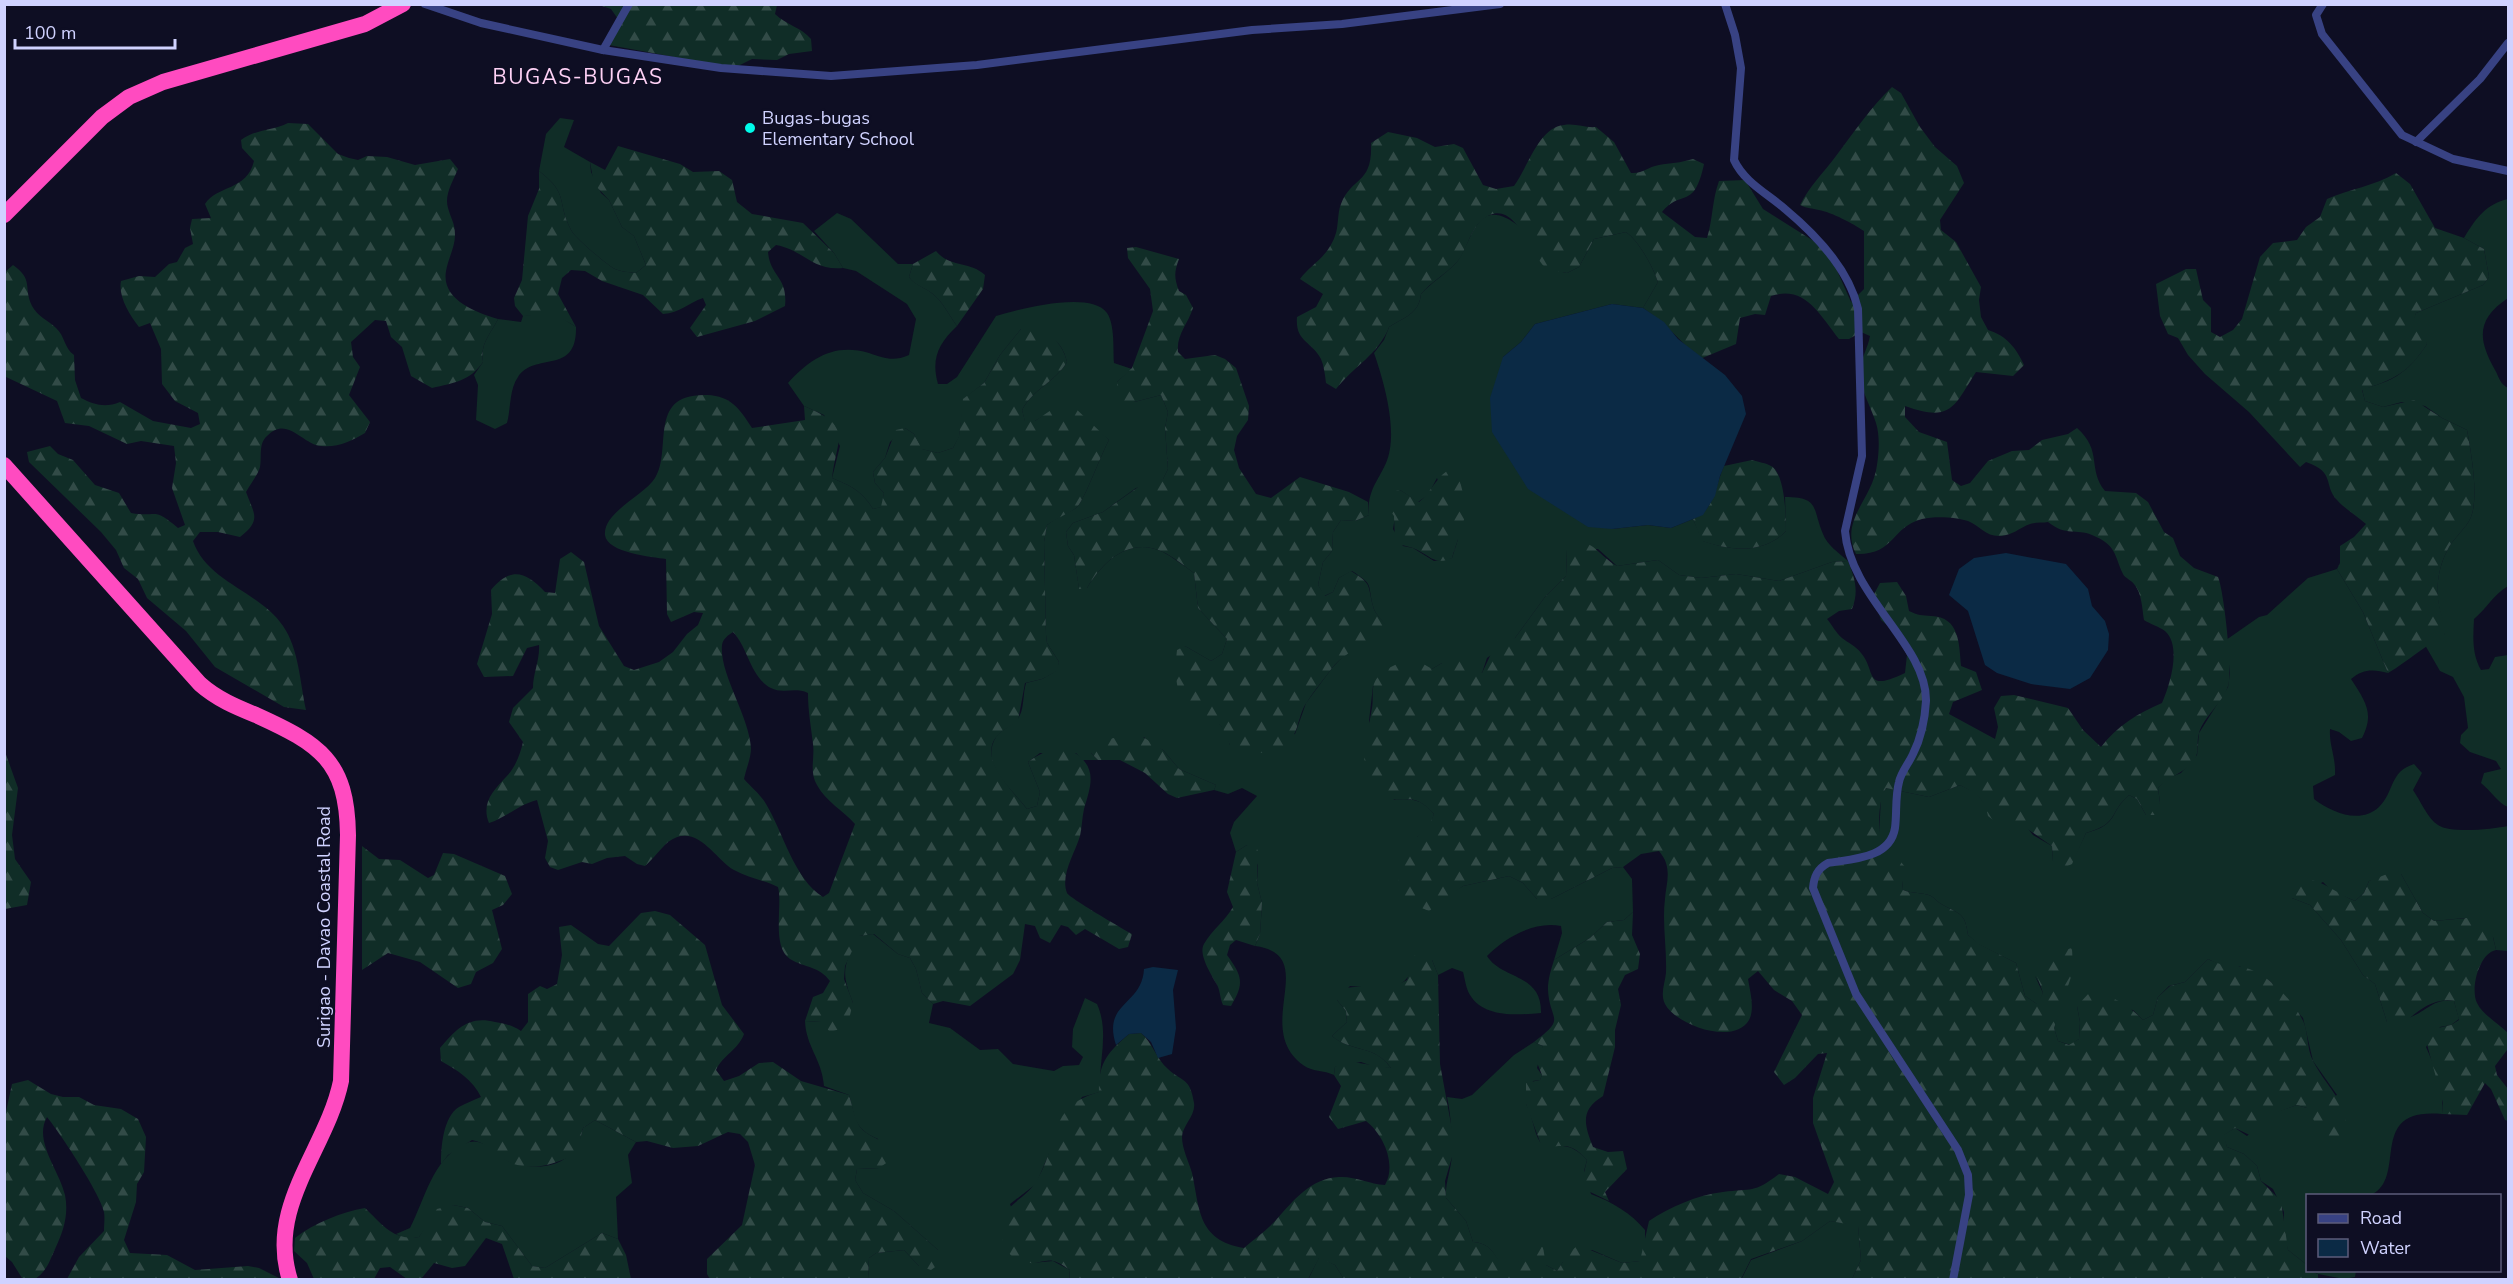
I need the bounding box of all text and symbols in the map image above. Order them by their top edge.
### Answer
scale bar [15,12,176,50]
text: 100 m [24,21,76,45]
district label: BUGAS-BUGAS [492,63,664,91]
place label: Bugas-bugas Elementary School [762,106,915,151]
marker: Bugas-bugas Elementary School [743,121,757,135]
street label: Surigao - Davao Coastal Road [312,806,336,1048]
legend [2306,1194,2501,1272]
text: Road [2360,1206,2402,1230]
text: Water [2360,1236,2411,1260]

